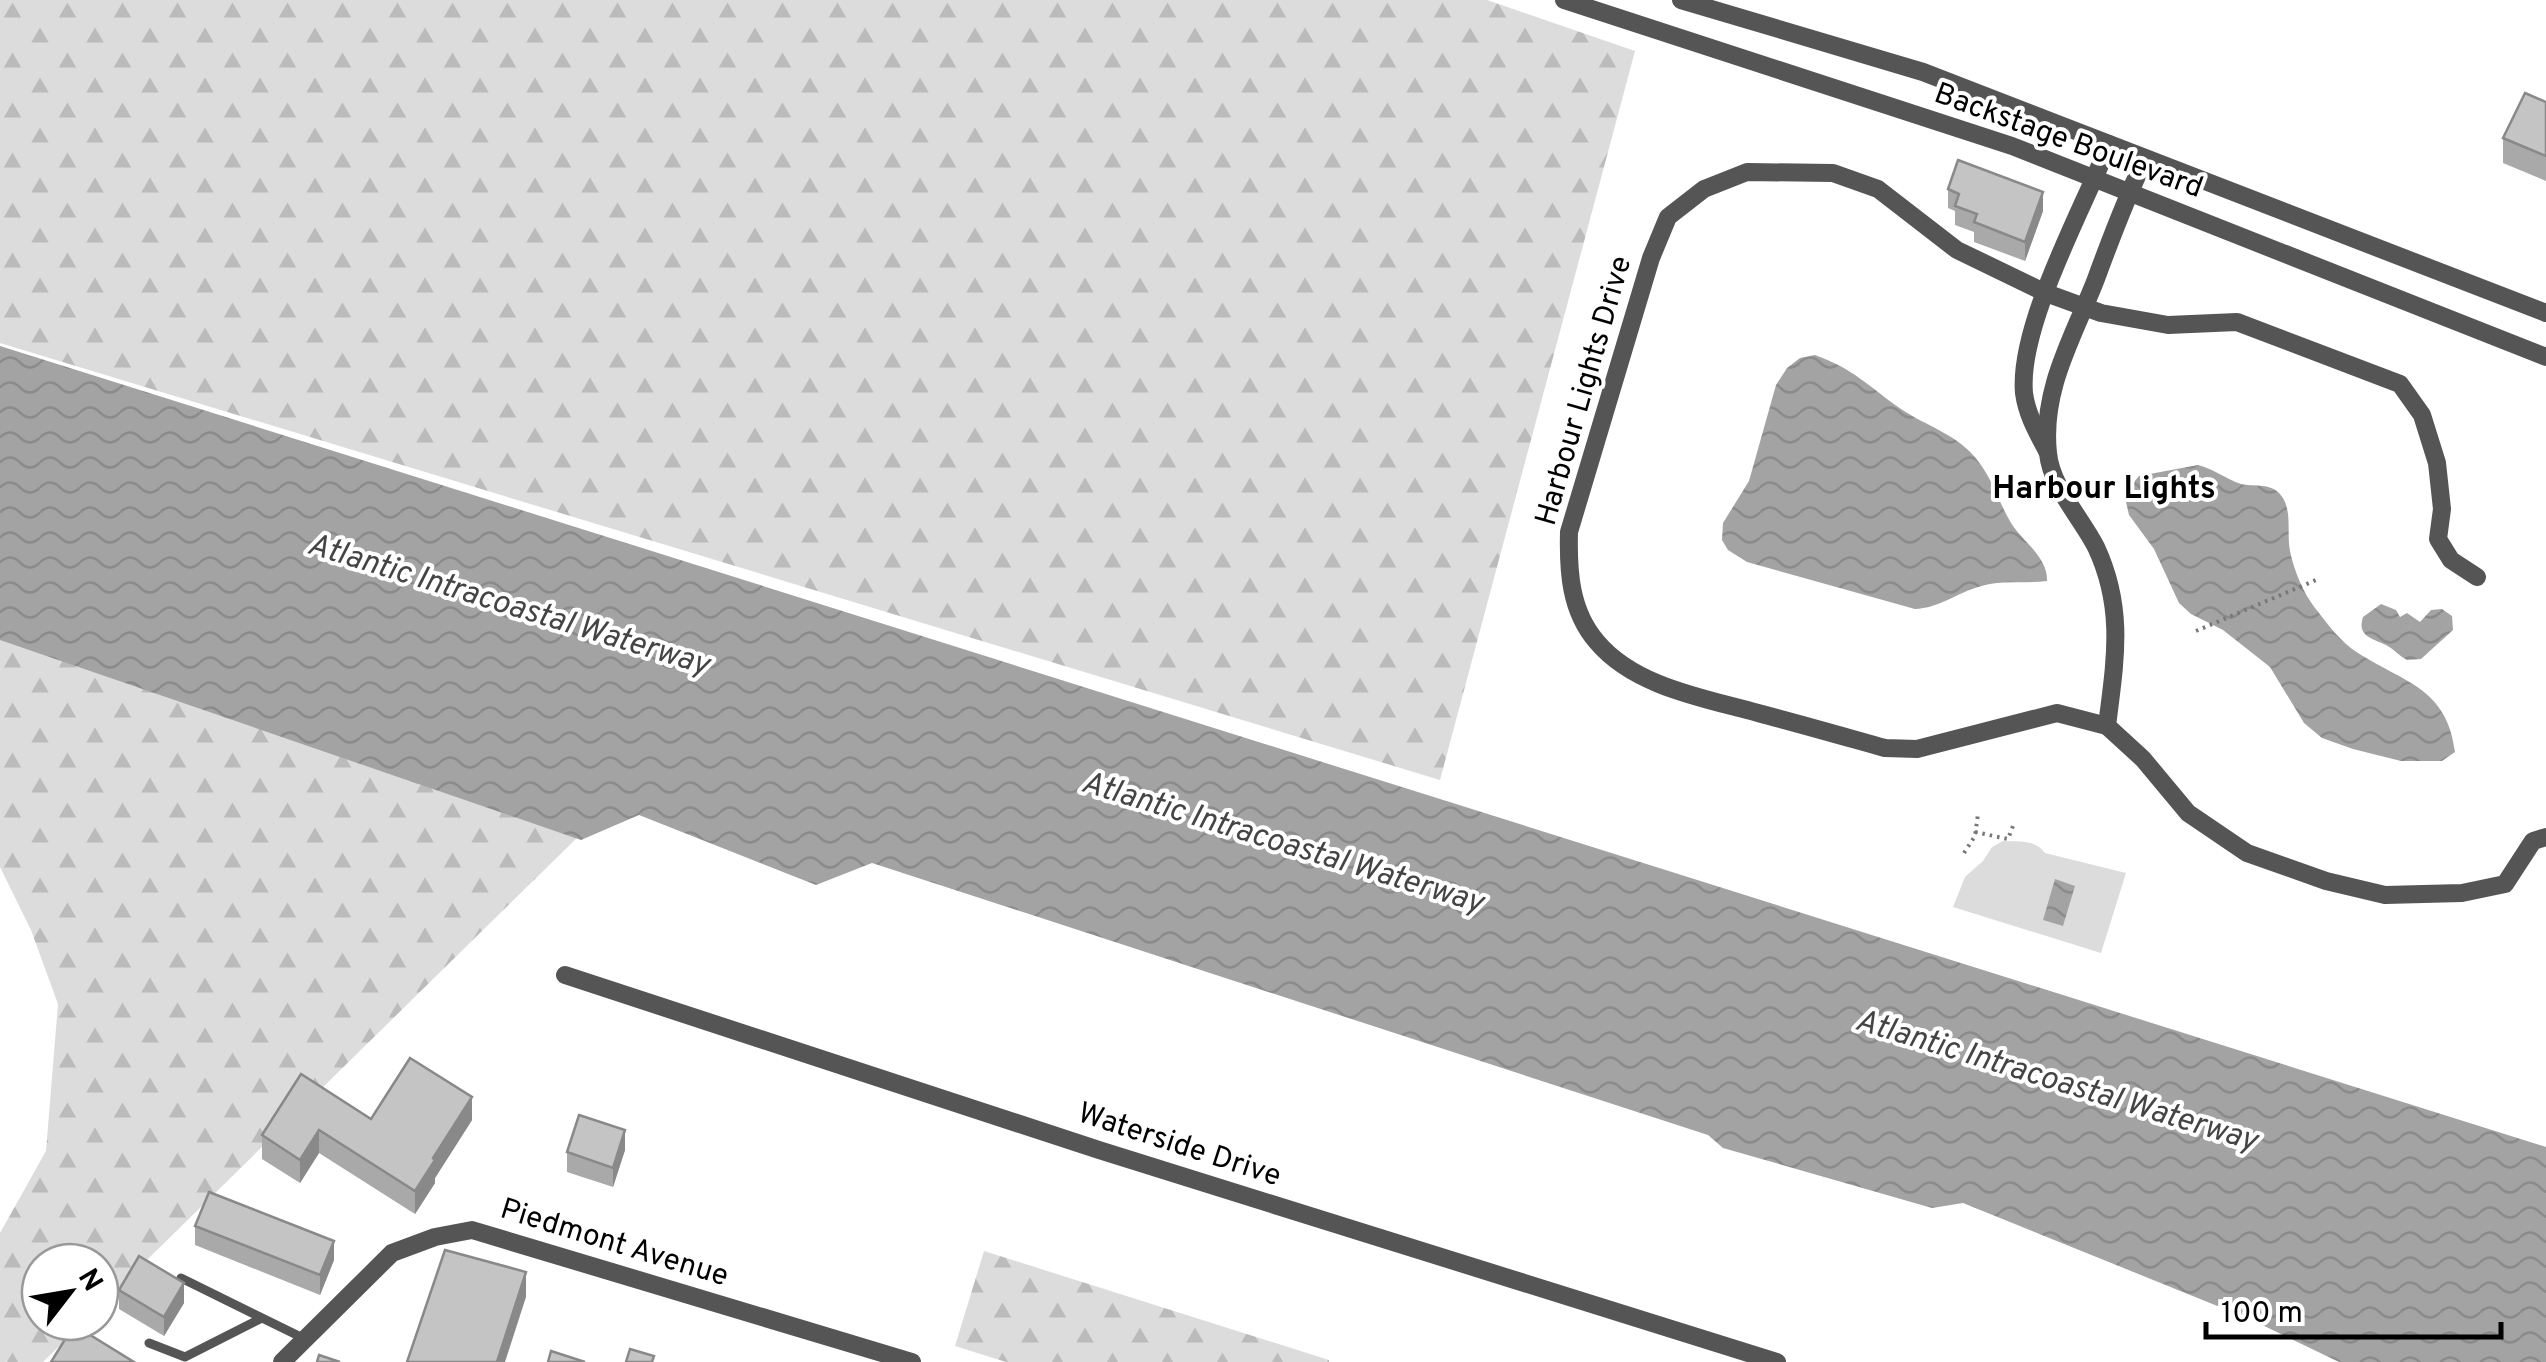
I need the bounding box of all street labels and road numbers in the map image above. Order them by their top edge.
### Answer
street label: Backstage Boulevard [1929,76,2207,208]
street label: Harbour Lights Drive [1529,252,1641,530]
street label: Waterside Drive [1073,1096,1285,1196]
street label: Piedmont Avenue [496,1192,732,1296]

